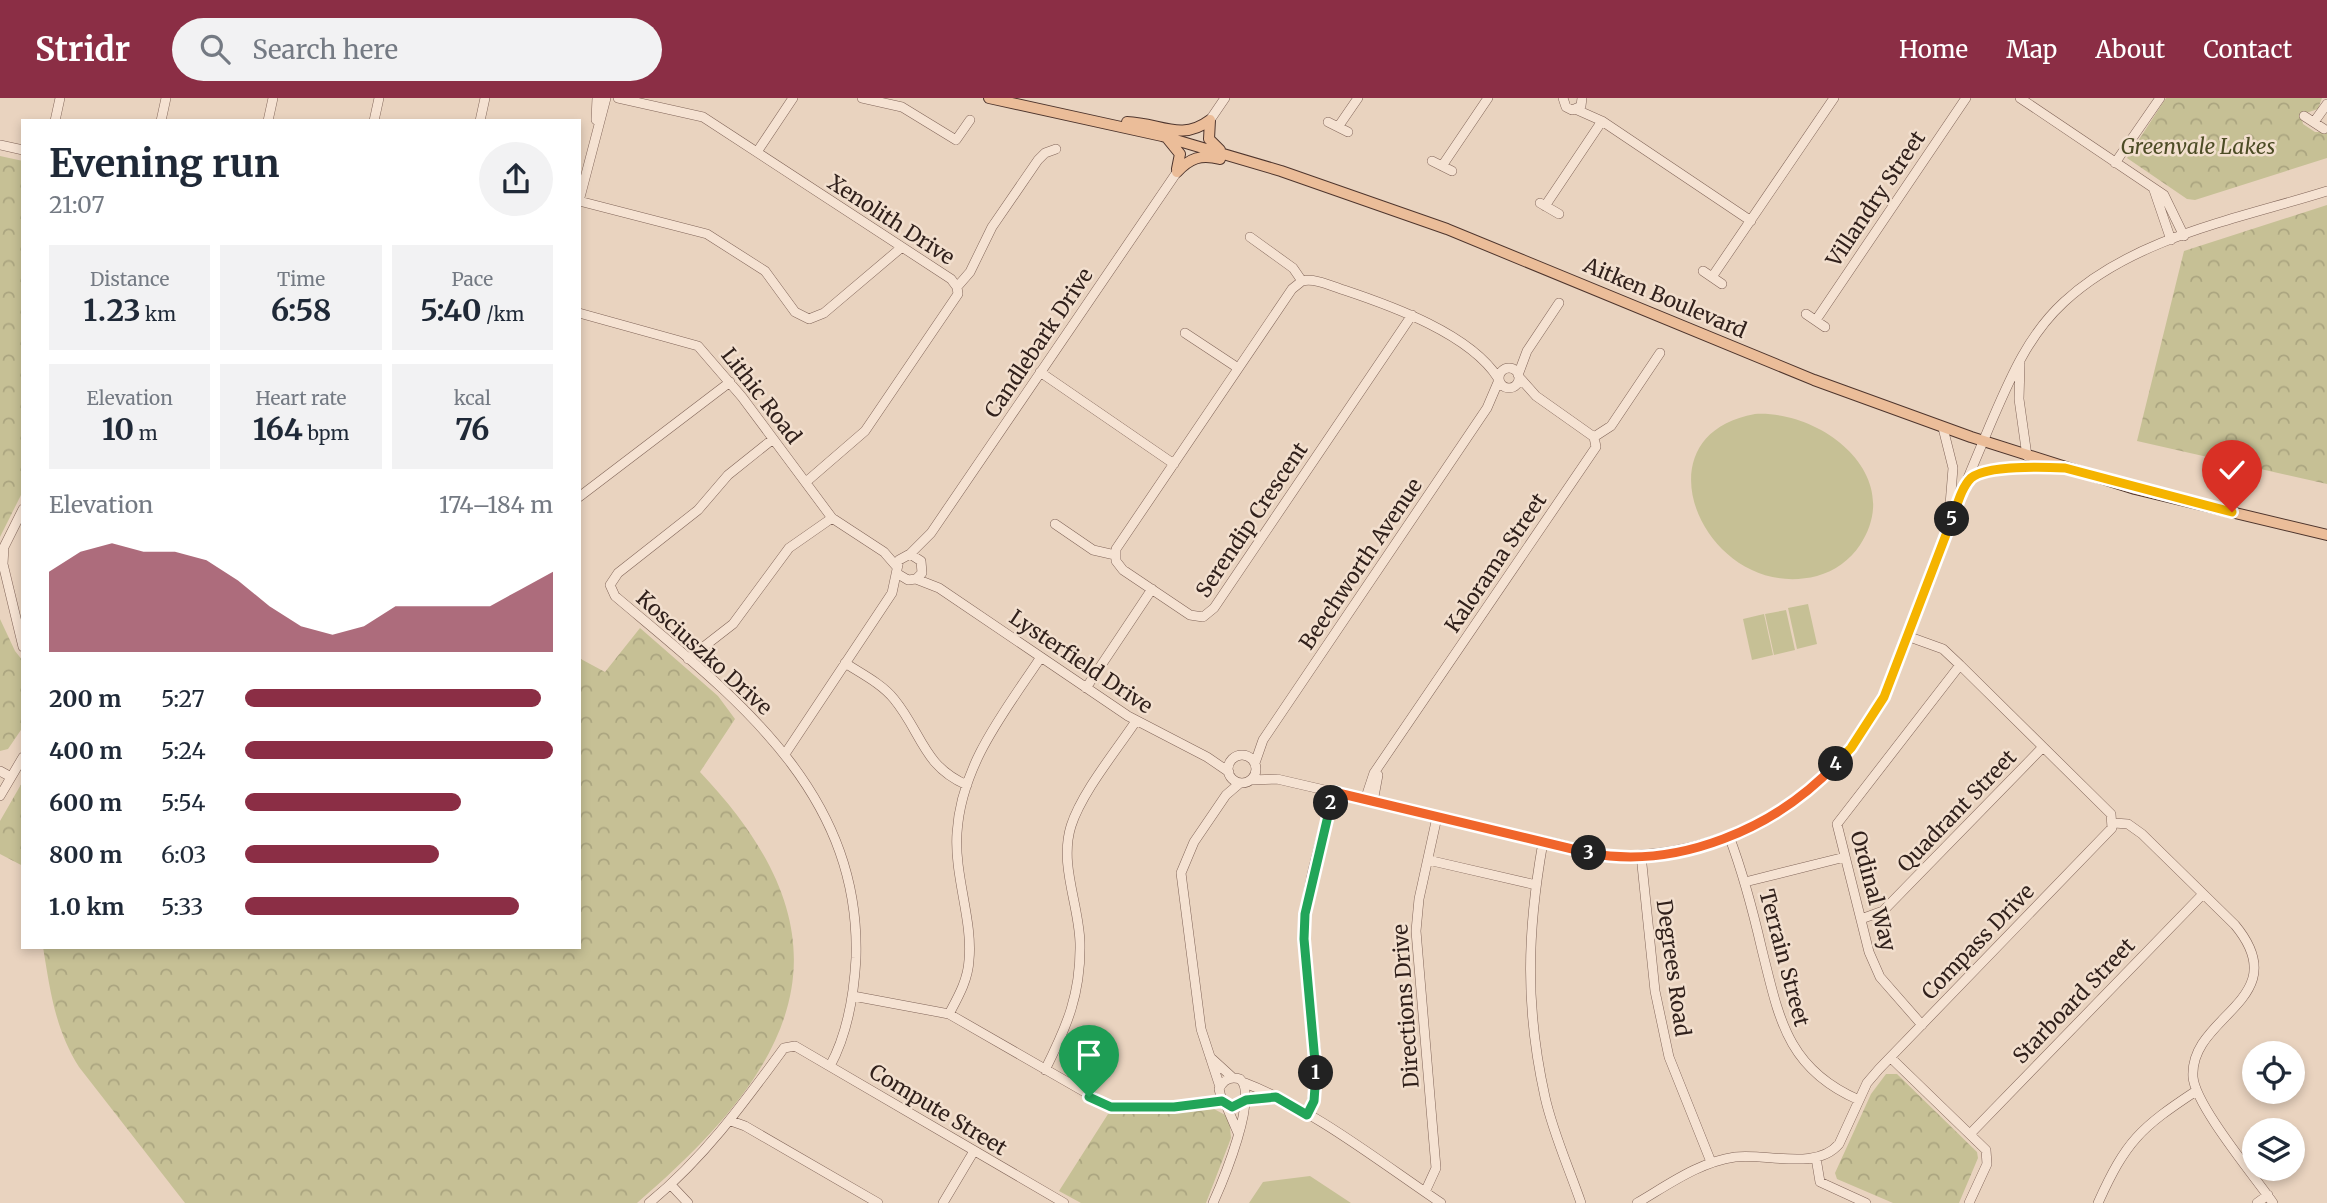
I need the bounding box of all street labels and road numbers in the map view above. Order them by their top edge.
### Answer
street label: Villandry Street [1820,125,1931,273]
street label: Xenolith Drive [823,169,960,271]
street label: Aitken Boulevard [1579,251,1751,344]
street label: Candlebark Drive [978,263,1099,423]
street label: Lithic Road [715,342,807,449]
street label: Serendip Crescent [1190,437,1314,603]
street label: Beechworth Avenue [1293,473,1428,655]
street label: Kalorama Street [1439,488,1552,638]
street label: Kosciuszko Drive [631,585,778,721]
street label: Lysterfield Drive [1005,604,1158,719]
street label: Quadrant Street [1891,744,2022,878]
street label: Ordinal Way [1844,828,1903,955]
street label: Compass Drive [1916,878,2040,1005]
street label: Terrain Street [1753,886,1816,1029]
street label: Degrees Road [1651,898,1697,1038]
street label: Directions Drive [1386,923,1425,1089]
street label: Starboard Street [2007,932,2140,1069]
street label: Compute Street [864,1058,1012,1161]

